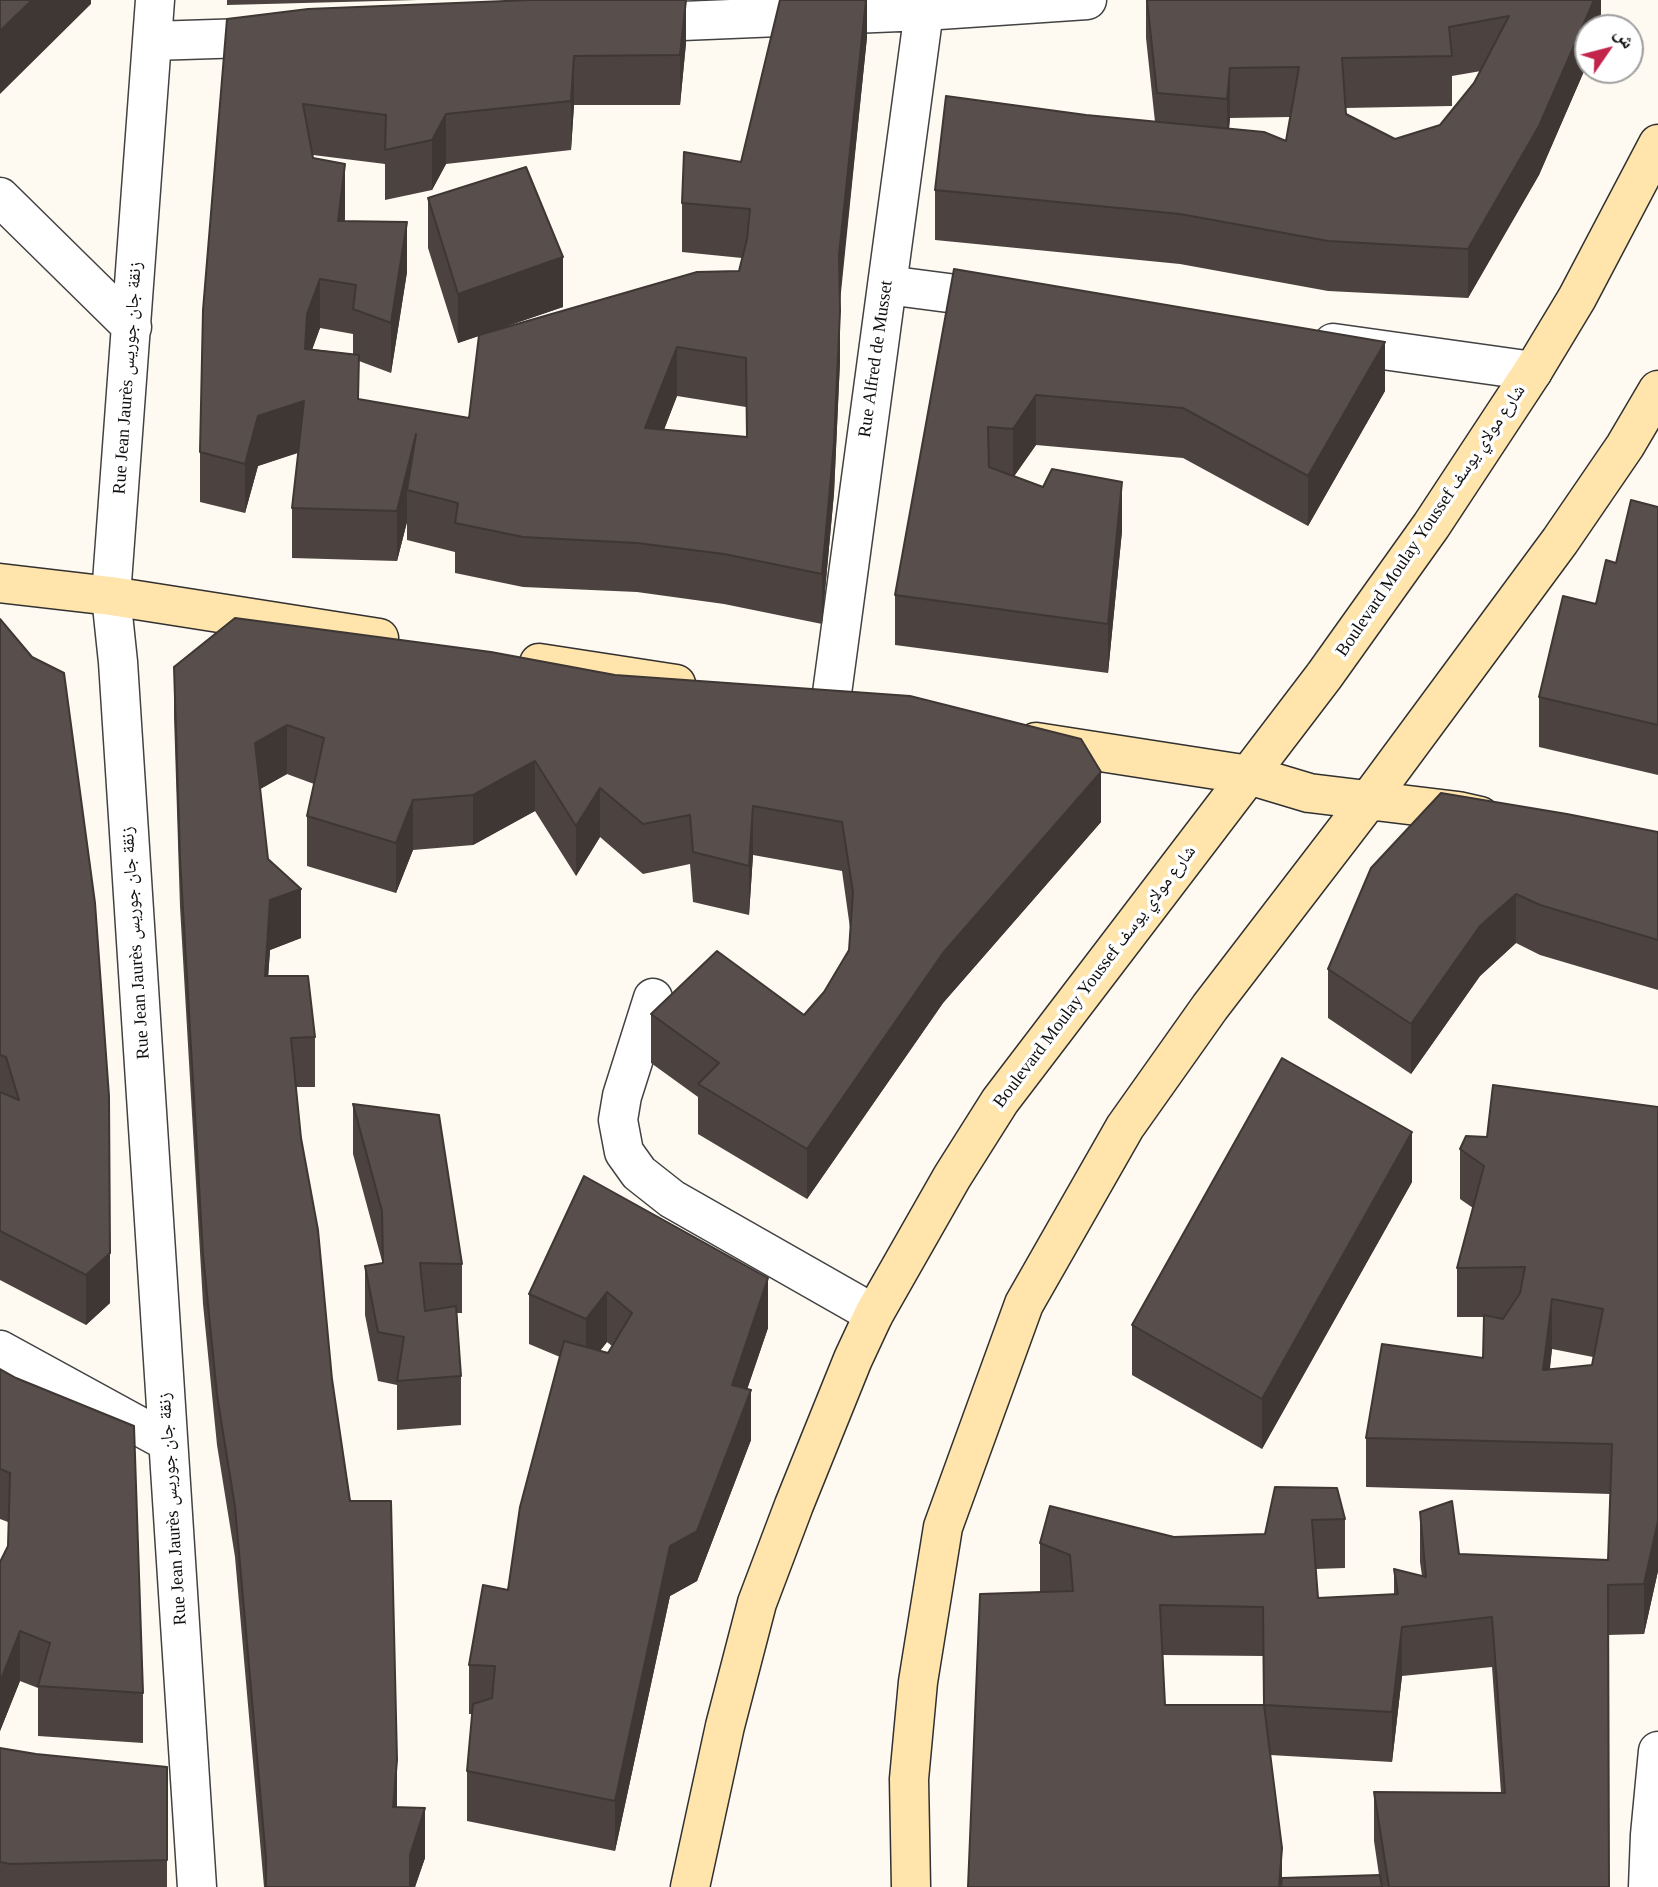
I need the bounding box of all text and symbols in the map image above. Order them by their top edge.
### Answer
north arrow [1574,14,1644,84]
text: ش [1611,24,1639,52]
street label: Rue Jean Jaurès زنقة جان جوريس [109,261,147,495]
street label: Rue Alfred de Musset [854,279,898,439]
street label: Boulevard Moulay Youssef شارع مولاي يوسف [1332,381,1530,661]
street label: Rue Jean Jaurès زنقة جان جوريس [117,826,155,1060]
street label: Boulevard Moulay Youssef شارع مولاي يوسف [989,841,1201,1113]
street label: Rue Jean Jaurès زنقة جان جوريس [154,1392,192,1626]

